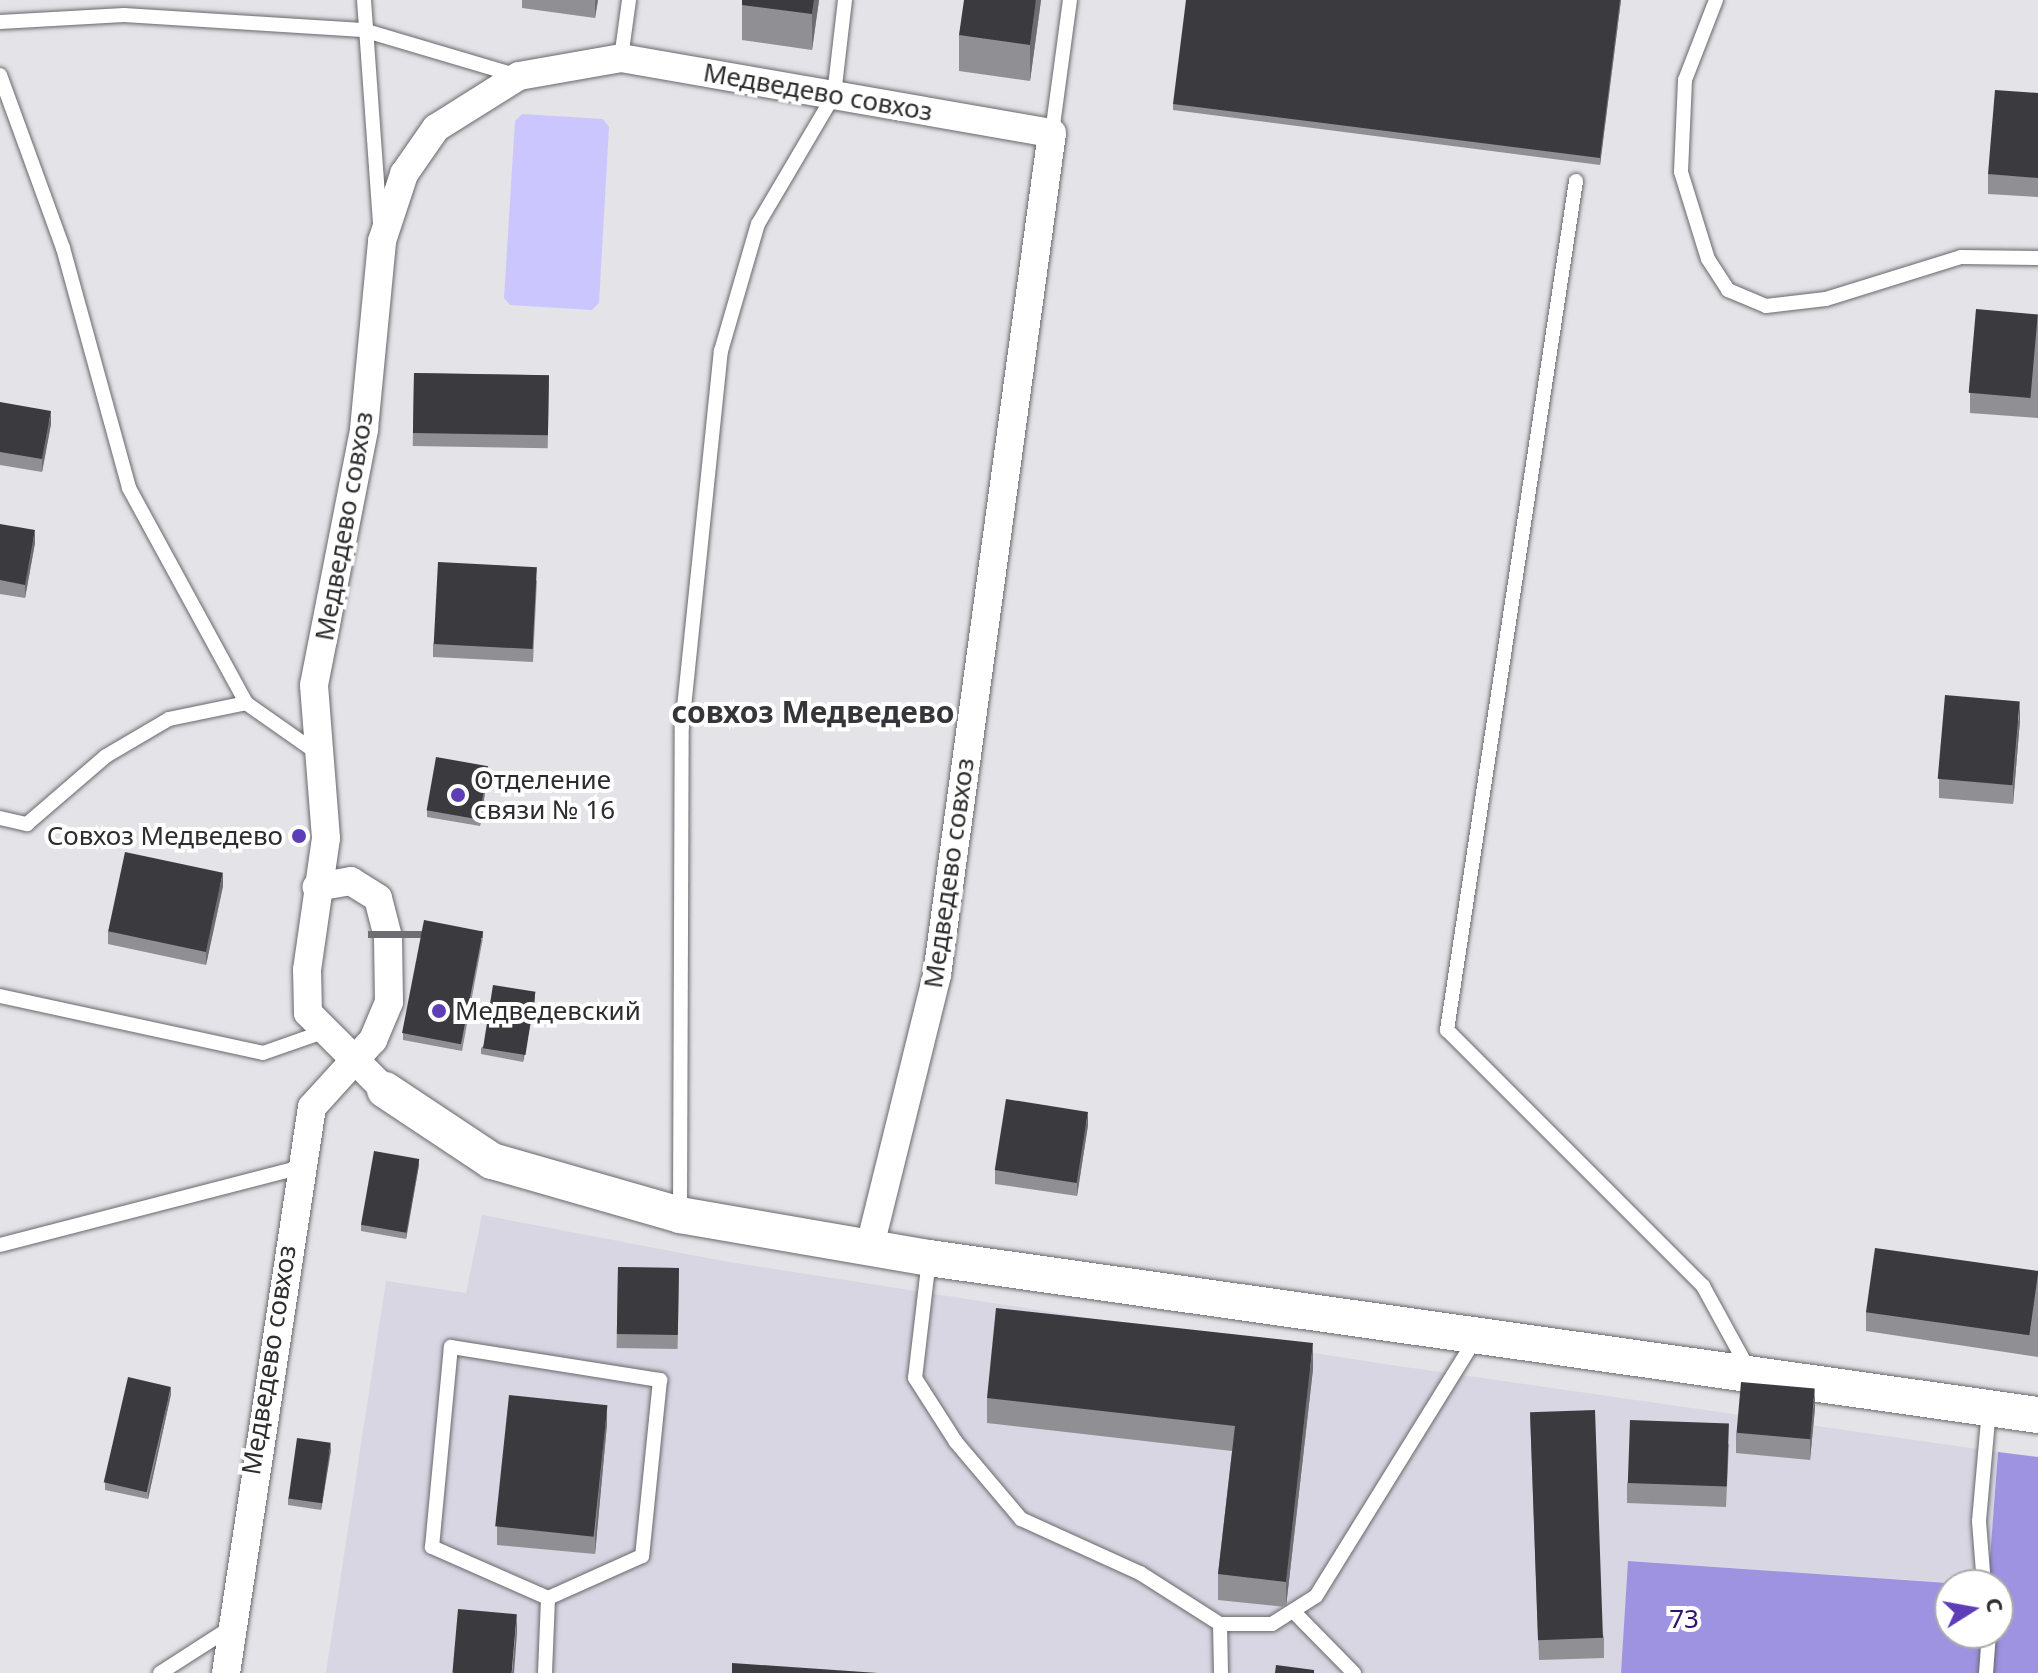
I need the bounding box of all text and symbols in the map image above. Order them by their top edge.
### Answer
street label: Медведево совхоз [701,56,935,128]
street label: Медведево совхоз [308,409,380,643]
district label: совхоз Медведево [672,694,954,730]
street label: Медведево совхоз [917,756,981,990]
place label: Отделение связи № 16 [474,764,615,826]
marker: Отделение связи № 16 [449,786,467,804]
place label: Совхоз Медведево [47,820,283,852]
marker: Совхоз Медведево [290,827,308,845]
place label: Медведевский [455,995,641,1027]
marker: Медведевский [430,1002,448,1020]
street label: Медведево совхоз [235,1243,303,1477]
north arrow [1934,1569,2014,1649]
text: С [1980,1595,2012,1615]
park label: 73 [1669,1603,1699,1635]

